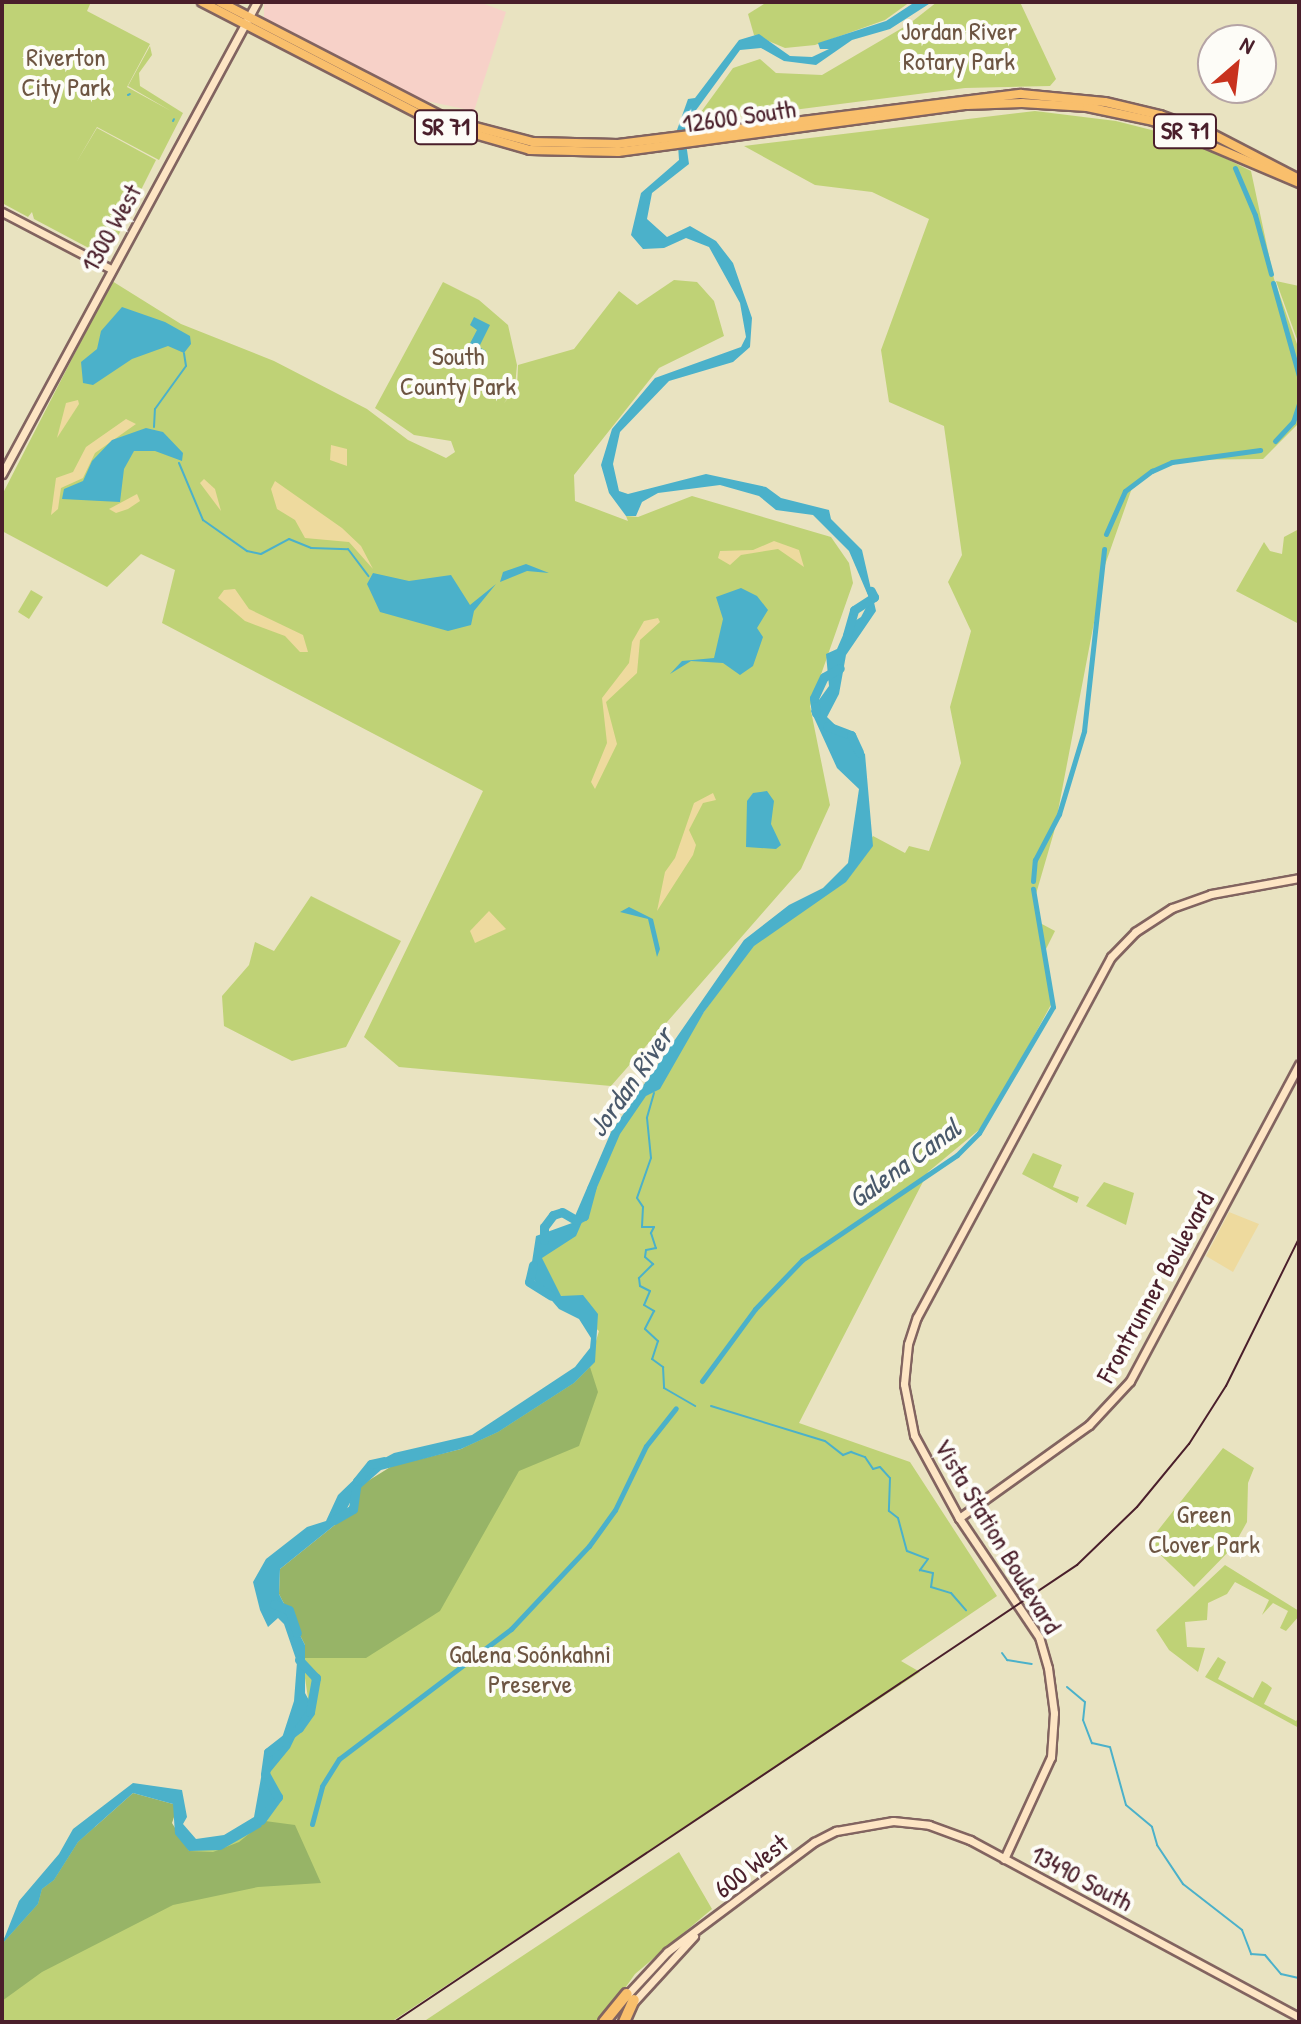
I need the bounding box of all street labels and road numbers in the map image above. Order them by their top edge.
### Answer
street label: 12600 South [680,93,798,139]
road number: SR 71 [412,107,480,147]
road number: SR 71 [1151,111,1219,151]
street label: 1300 West [74,179,148,277]
street label: Frontrunner Boulevard [1090,1186,1220,1388]
street label: Vista Station Boulevard [928,1433,1068,1639]
street label: 600 West [708,1828,794,1904]
street label: 13490 South [1026,1838,1138,1918]

